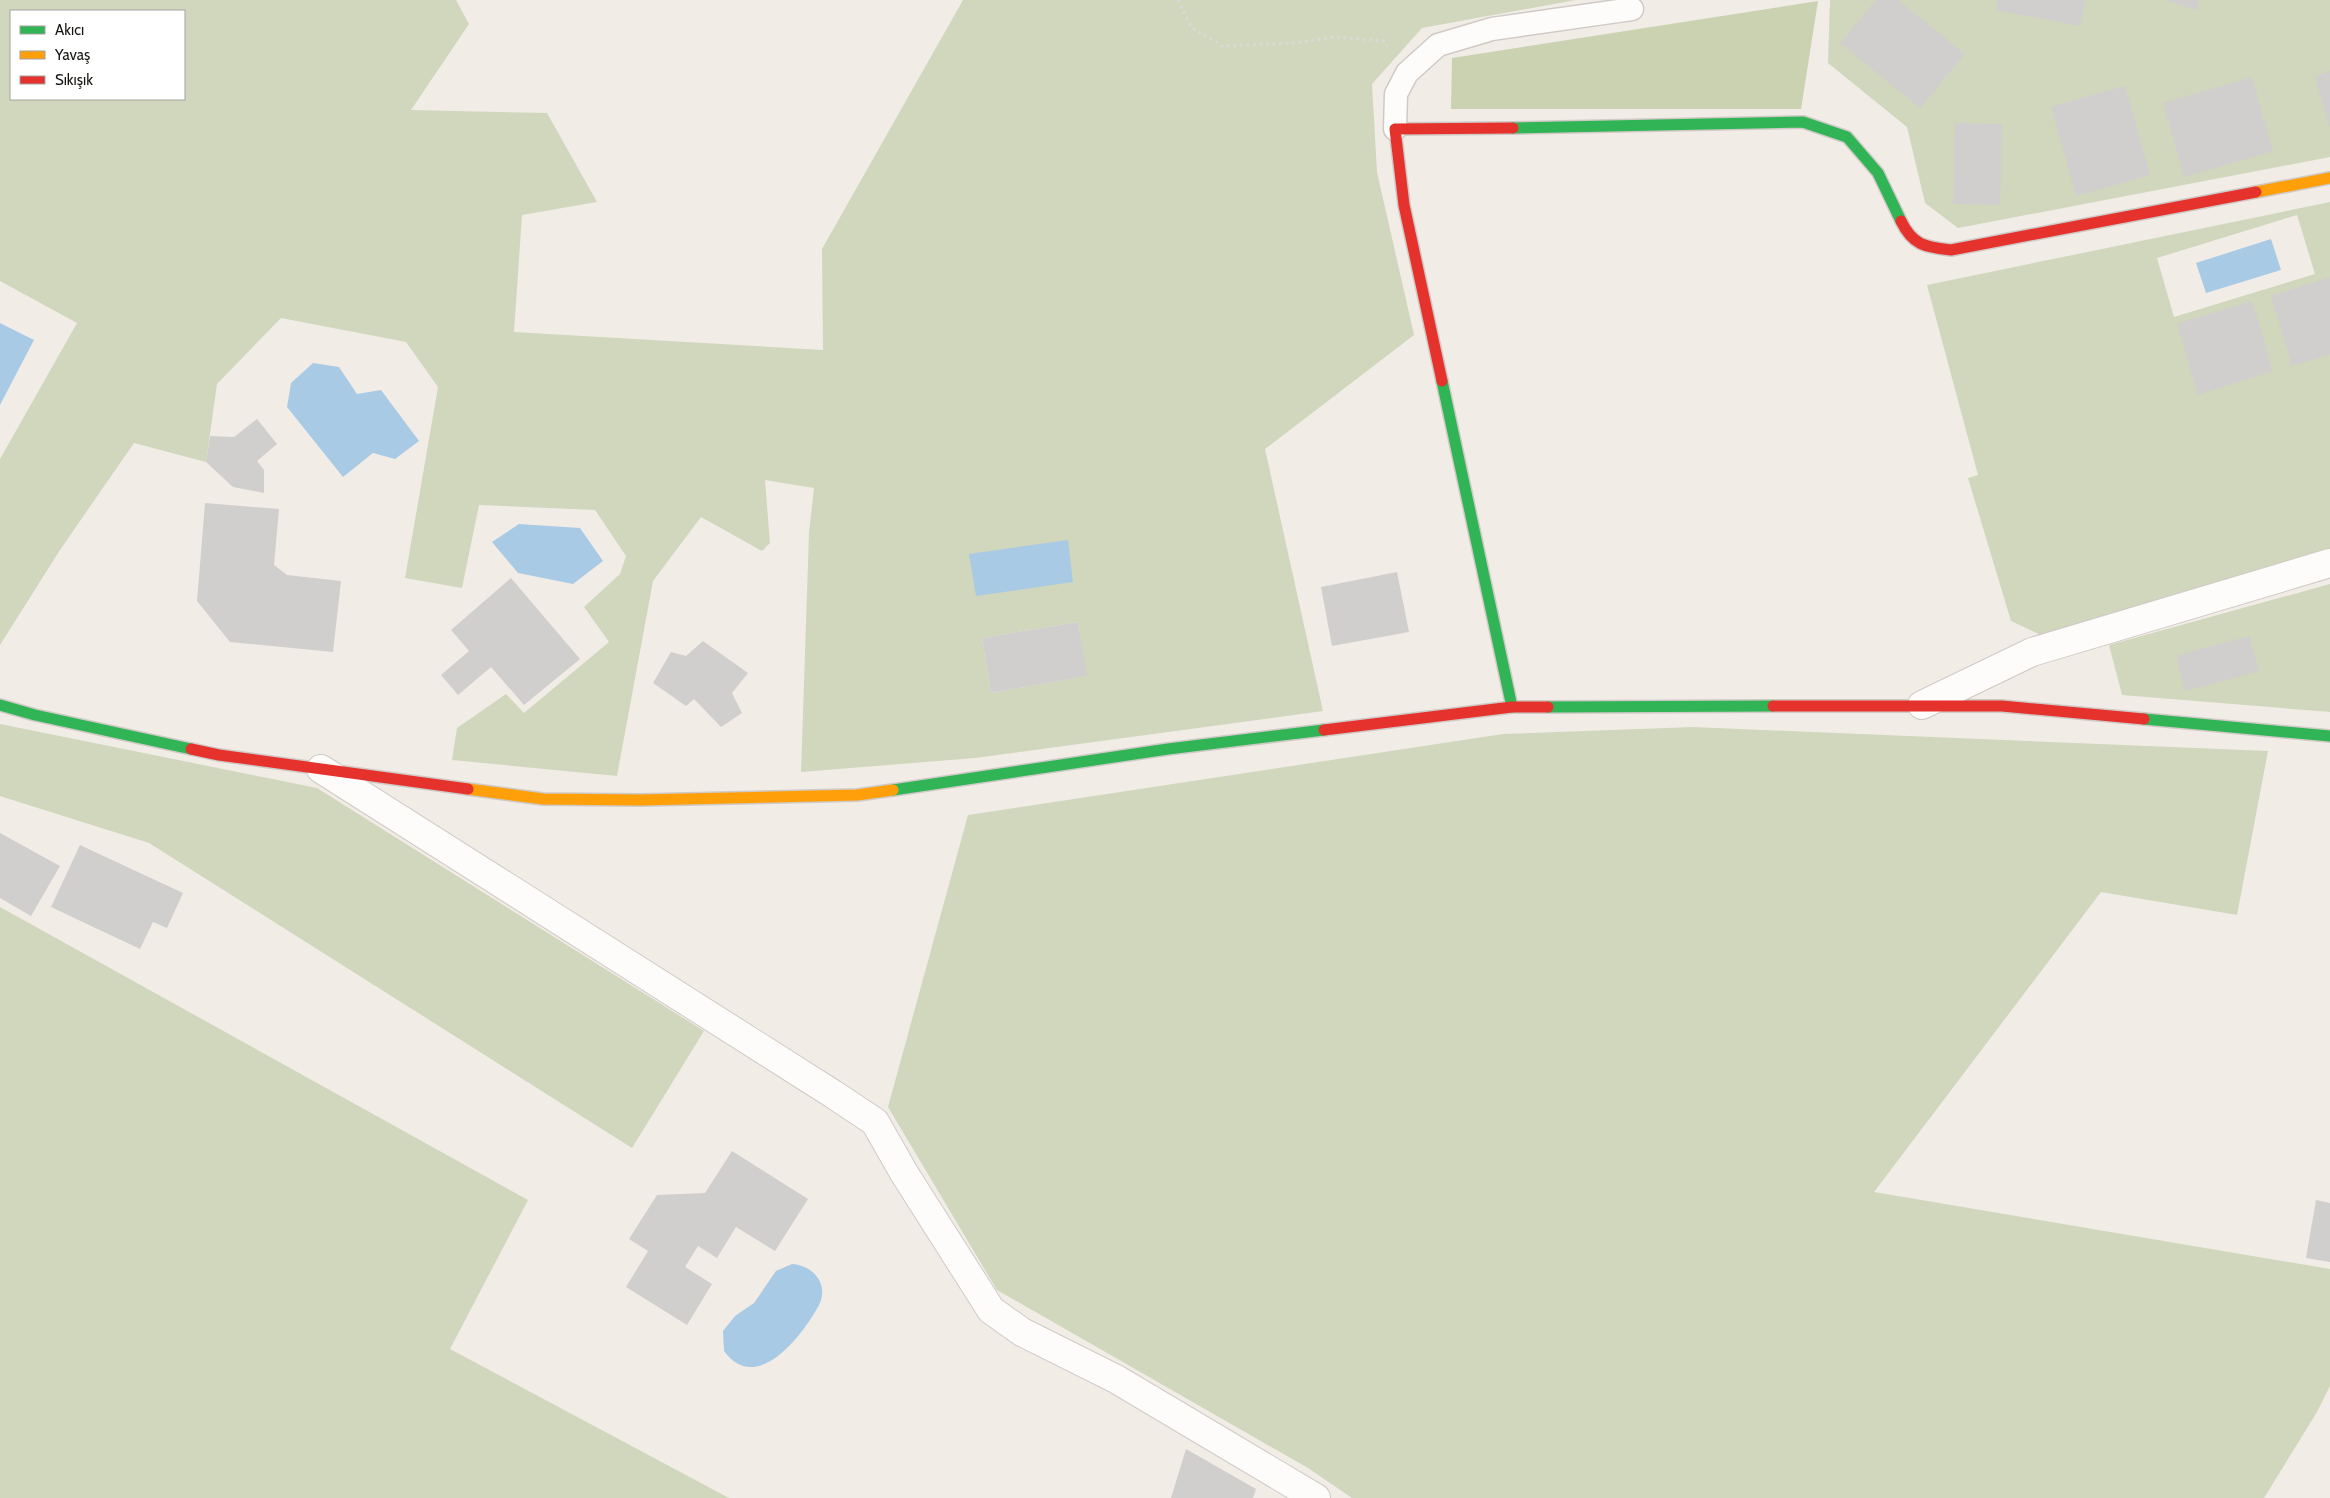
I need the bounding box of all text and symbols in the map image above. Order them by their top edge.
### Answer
legend [10,10,185,100]
text: Akıcı [55,21,84,39]
text: Yavaş [54,46,90,64]
text: Sıkışık [55,71,93,89]

